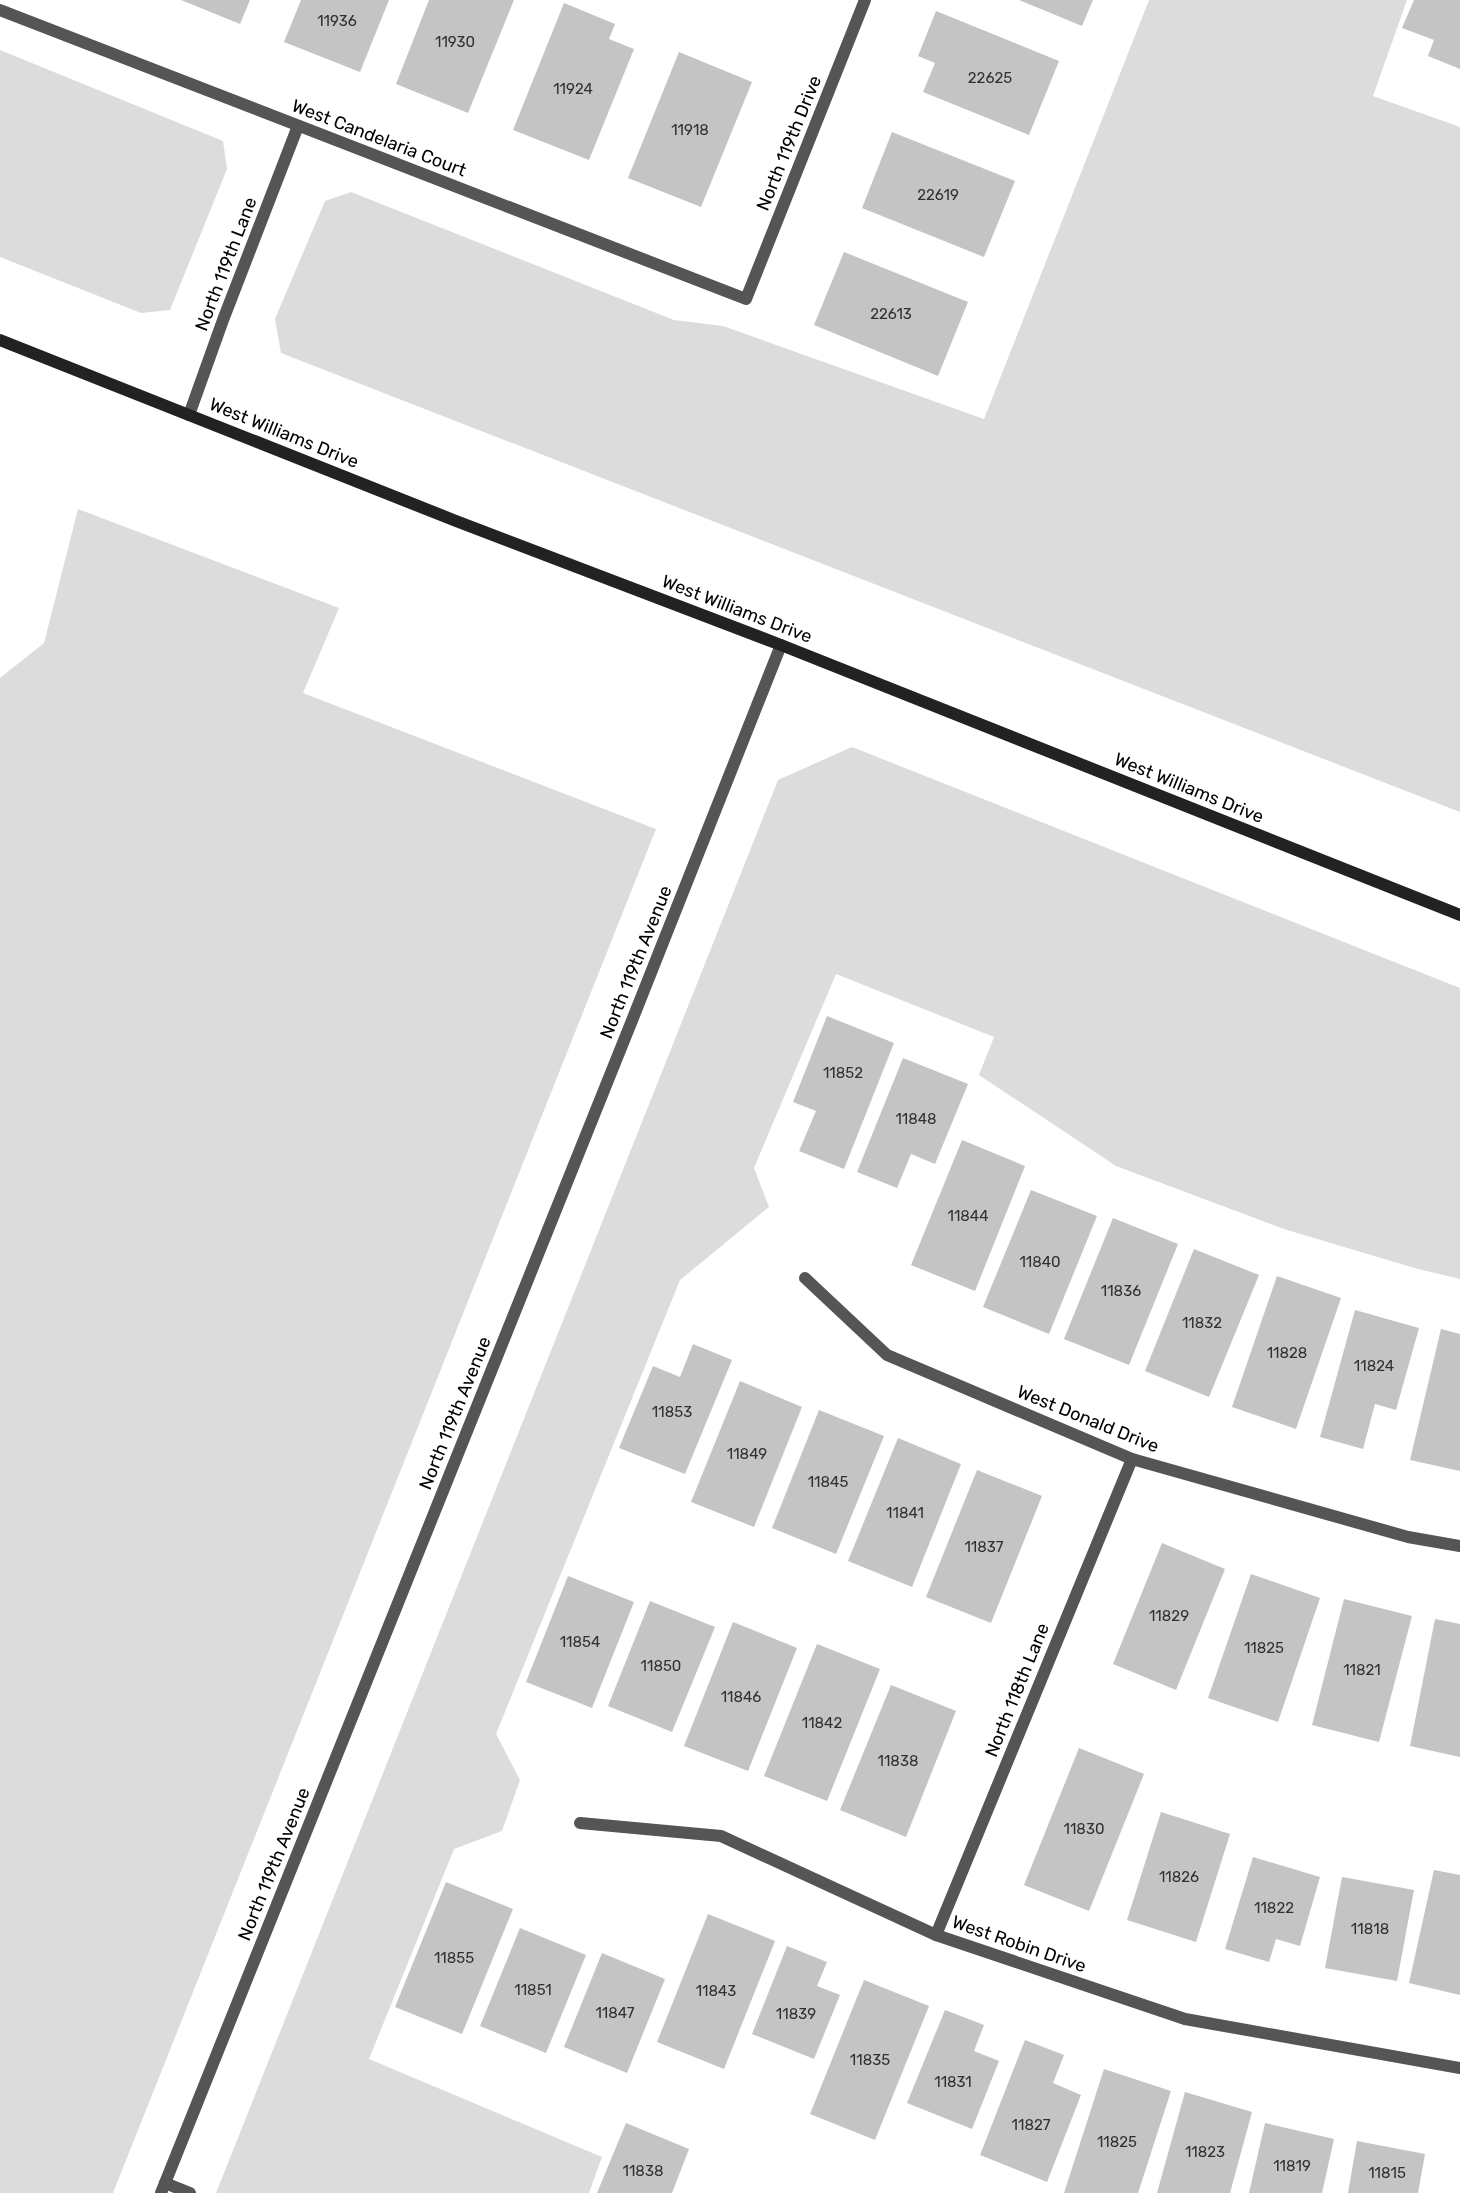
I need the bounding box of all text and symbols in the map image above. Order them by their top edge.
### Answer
house number: 11936 [317,12,357,30]
house number: 11930 [435,33,475,51]
house number: 22625 [968,69,1012,87]
street label: North 119th Drive [752,72,826,214]
house number: 11924 [553,80,593,98]
street label: West Candelaria Court [289,95,469,181]
house number: 11918 [671,121,709,139]
house number: 22619 [917,186,959,204]
street label: North 119th Lane [190,194,262,334]
house number: 22613 [870,305,912,323]
street label: West Williams Drive [206,393,362,473]
street label: West Williams Drive [659,570,815,648]
street label: West Williams Drive [1111,748,1267,828]
street label: North 119th Avenue [595,882,677,1042]
house number: 11852 [823,1064,863,1082]
house number: 11848 [895,1110,937,1128]
house number: 11844 [947,1207,989,1225]
house number: 11840 [1019,1253,1061,1271]
house number: 11836 [1101,1282,1141,1300]
house number: 11832 [1182,1314,1222,1332]
street label: North 119th Avenue [414,1333,496,1493]
house number: 11828 [1267,1344,1307,1362]
house number: 11824 [1354,1357,1394,1375]
street label: West Donald Drive [1014,1380,1162,1458]
house number: 11853 [652,1403,692,1421]
house number: 11849 [727,1445,767,1463]
house number: 11845 [808,1473,848,1491]
house number: 11841 [886,1504,924,1522]
house number: 11837 [964,1538,1004,1556]
house number: 11829 [1149,1607,1189,1625]
street label: North 118th Lane [980,1620,1054,1760]
house number: 11854 [560,1633,600,1651]
house number: 11825 [1244,1639,1284,1657]
house number: 11850 [641,1657,681,1675]
house number: 11821 [1343,1661,1381,1679]
house number: 11846 [721,1688,761,1706]
house number: 11842 [802,1714,842,1732]
house number: 11838 [878,1752,918,1770]
street label: North 119th Avenue [233,1784,315,1944]
house number: 11830 [1064,1820,1104,1838]
house number: 11826 [1159,1868,1199,1886]
house number: 11822 [1254,1899,1294,1917]
street label: West Robin Drive [949,1911,1089,1977]
house number: 11818 [1351,1920,1389,1938]
house number: 11855 [434,1949,474,1967]
house number: 11851 [514,1981,552,1999]
house number: 11843 [696,1982,736,2000]
house number: 11847 [595,2004,635,2022]
house number: 11839 [776,2005,816,2023]
house number: 11835 [850,2051,890,2069]
house number: 11831 [934,2073,972,2091]
house number: 11827 [1012,2116,1051,2134]
house number: 11825 [1097,2133,1137,2151]
house number: 11823 [1185,2143,1225,2161]
house number: 11819 [1273,2157,1311,2175]
house number: 11838 [623,2162,663,2180]
house number: 11815 [1368,2164,1406,2182]

